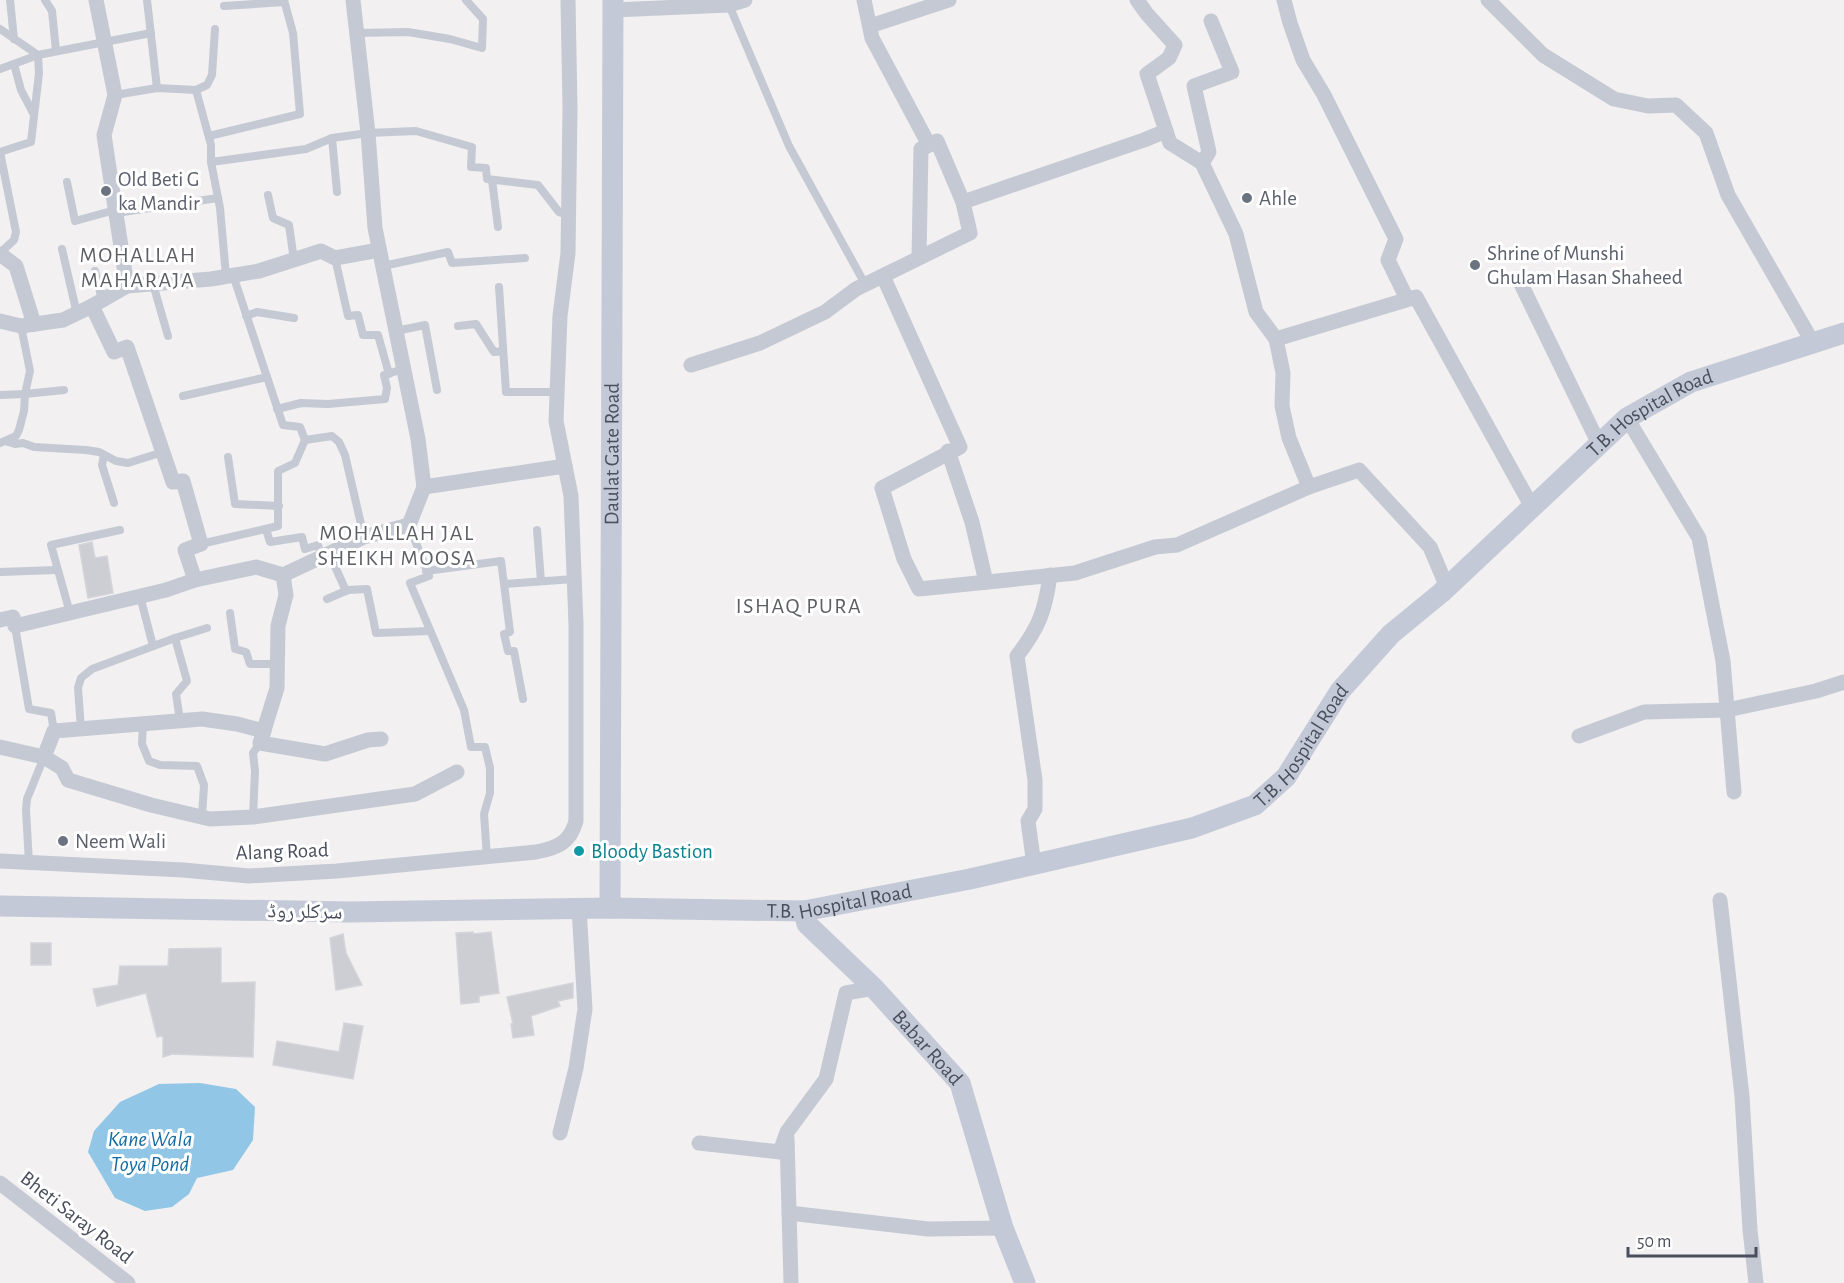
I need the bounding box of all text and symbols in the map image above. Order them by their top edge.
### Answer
place label: Old Beti G ka Mandir [118,169,200,214]
marker: Old Beti G ka Mandir [99,184,113,198]
place label: Ahle [1259,188,1297,209]
marker: Ahle [1240,191,1254,205]
place label: Shrine of Munshi Ghulam Hasan Shaheed [1487,243,1683,288]
district label: MOHALLAH MAHARAJA [79,244,197,291]
marker: Shrine of Munshi Ghulam Hasan Shaheed [1468,258,1482,272]
street label: T.B. Hospital Road [1583,366,1716,461]
street label: Daulat Gate Road [601,383,623,525]
district label: MOHALLAH JAL SHEIKH MOOSA [317,522,477,569]
district label: ISHAQ PURA [736,595,862,617]
street label: T.B. Hospital Road [1250,680,1352,811]
place label: Neem Wali [75,831,166,852]
marker: Neem Wali [56,834,70,848]
street label: Alang Road [235,839,329,864]
place label: Bloody Bastion [591,841,713,862]
marker: Bloody Bastion [572,844,586,858]
street label: T.B. Hospital Road [766,880,913,923]
street label: سرکلر روڈ [267,900,343,923]
street label: Babar Road [888,1006,967,1089]
water label: Kane Wala Toya Pond [108,1128,192,1175]
street label: Bheti Saray Road [17,1167,137,1268]
scale bar [1628,1220,1756,1258]
text: 50 m [1637,1233,1671,1251]

